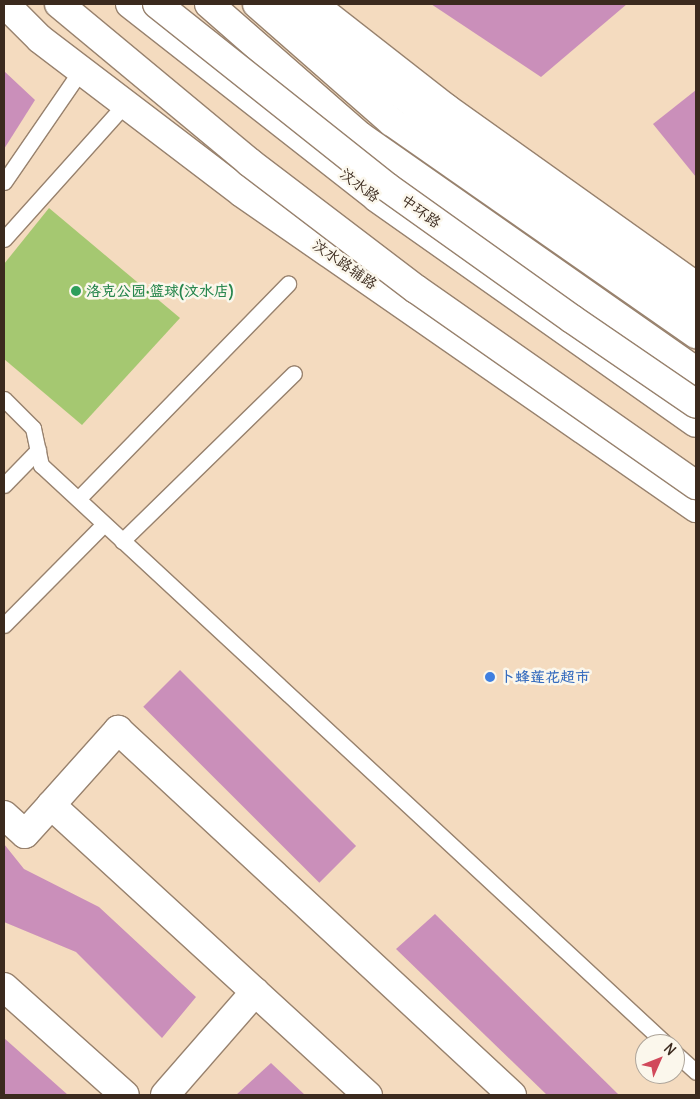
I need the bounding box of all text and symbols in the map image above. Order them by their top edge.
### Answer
street label: 汶水路 [337,164,383,206]
street label: 中环路 [398,190,444,232]
street label: 汶水路辅路 [309,235,381,293]
place label: 洛克公园·篮球(汶水店) [86,282,233,300]
marker: 洛克公园·篮球(汶水店) [70,285,82,297]
place label: 卜蜂莲花超市 [500,668,590,686]
marker: 卜蜂莲花超市 [484,671,496,683]
north arrow [635,1034,685,1084]
text: N [660,1040,680,1059]

